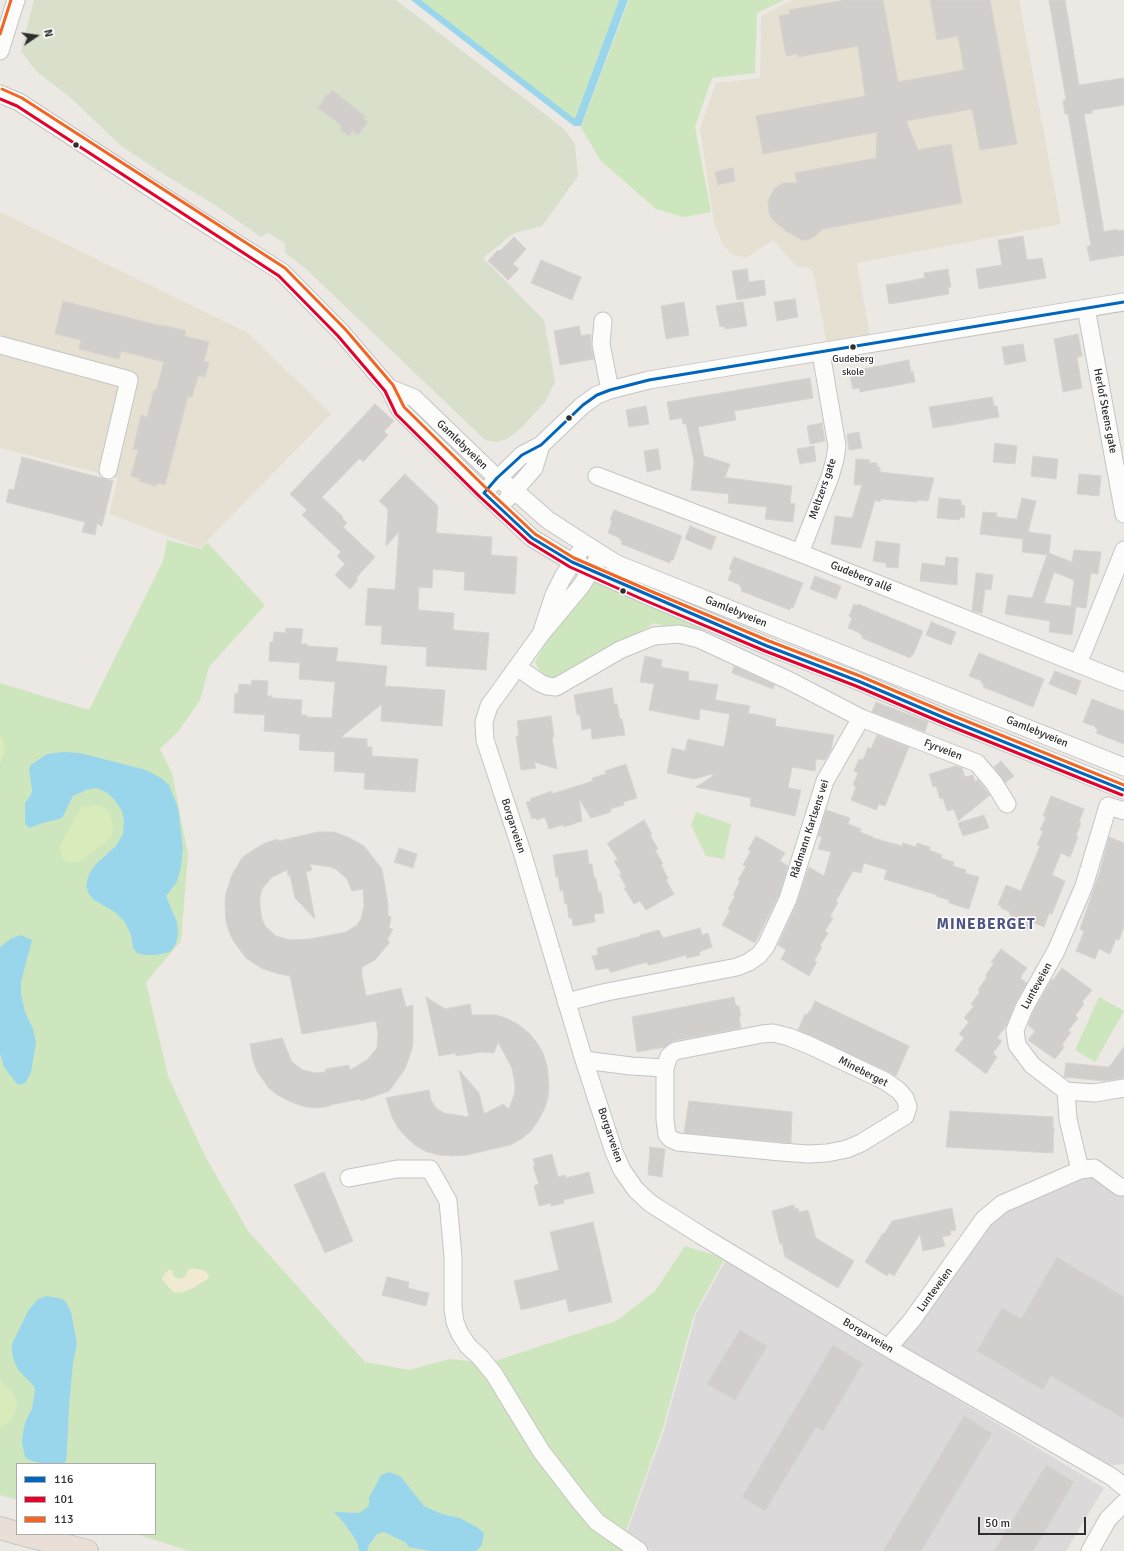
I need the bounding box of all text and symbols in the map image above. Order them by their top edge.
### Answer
north arrow [16,16,56,56]
text: N [41,28,55,38]
unlabelled marker [71,140,81,150]
marker: Gudeberg skole [848,342,858,352]
place label: Gudeberg skole [832,353,874,376]
street label: Herlof Steens gate [1090,367,1120,455]
unlabelled marker [564,413,574,423]
street label: Gamlebyveien [434,417,490,473]
street label: Meltzers gate [806,457,840,521]
street label: Gudeberg allé [828,559,894,595]
unlabelled marker [618,586,628,596]
street label: Gamlebyveien [703,594,769,630]
street label: Gamlebyveien [1004,714,1070,750]
street label: Fyrveien [922,737,964,763]
street label: Rådmann Karlsens vei [788,778,832,880]
street label: Borgarveien [498,797,528,855]
district label: MINEBERGET [936,916,1036,934]
street label: Lunteveien [1019,960,1055,1012]
street label: Mineberget [836,1054,890,1090]
street label: Borgarveien [594,1106,626,1164]
street label: Lunteveien [915,1265,955,1315]
street label: Borgarveien [840,1316,896,1356]
legend [16,1463,156,1535]
text: 116 [54,1472,73,1487]
text: 101 [54,1492,73,1507]
scale bar [980,1509,1088,1535]
text: 113 [54,1512,73,1527]
text: 50 m [985,1516,1010,1531]

